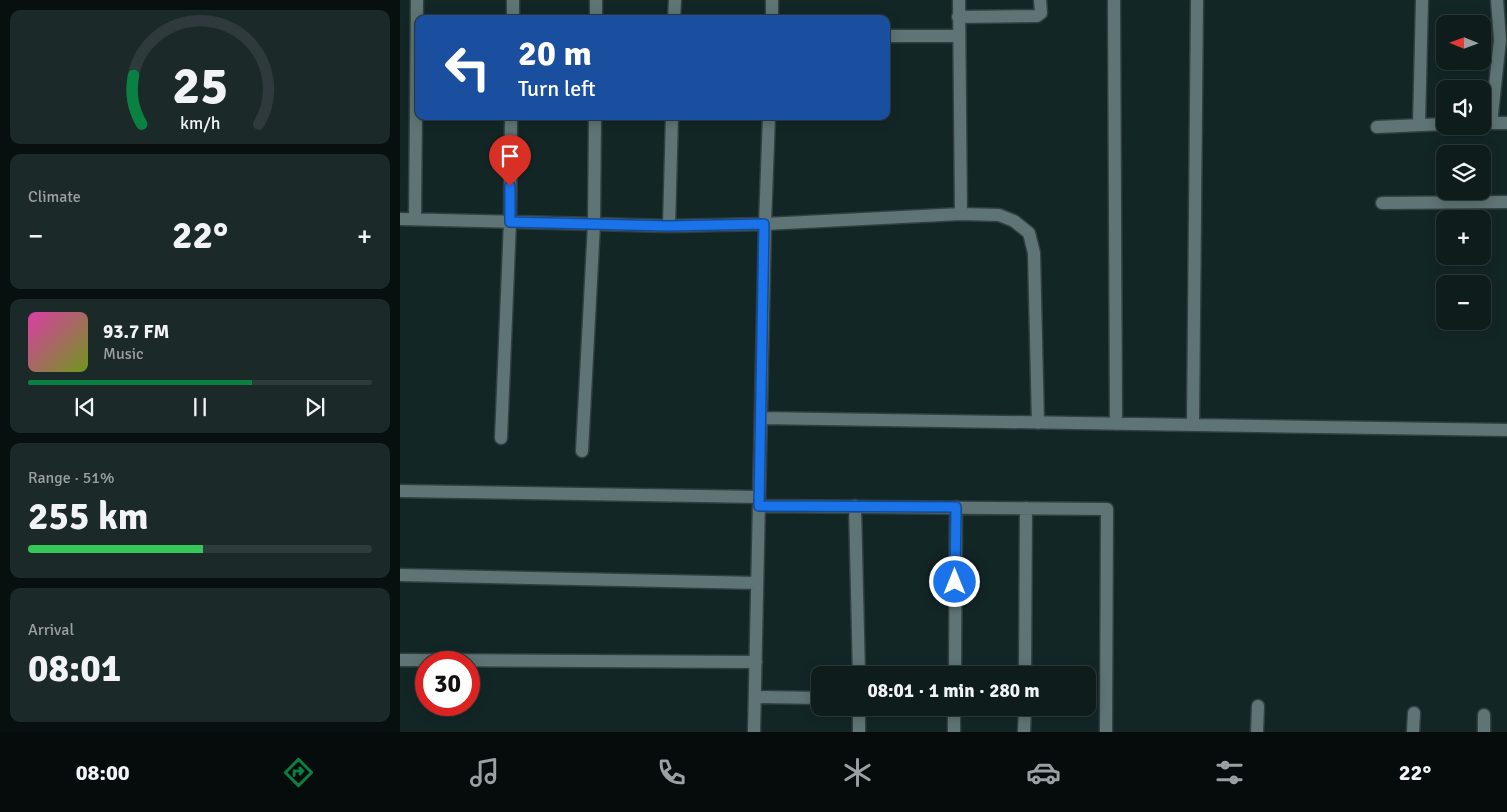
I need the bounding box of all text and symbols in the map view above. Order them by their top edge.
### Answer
north arrow [1436,15,1491,70]
map controls [1436,15,1491,330]
text: 20 m [518,32,592,75]
icon: left [435,35,500,100]
text: 25 [172,54,228,118]
text: Turn left [518,75,596,102]
button: sound [1436,80,1491,135]
text: km/h [180,112,220,134]
pin [489,135,531,186]
icon: arrive [496,142,524,170]
button: layers [1436,145,1491,200]
text: Climate [28,187,81,207]
button: + [1436,210,1491,265]
text: 22° [172,212,228,259]
text: − [28,219,43,253]
text: + [357,219,372,253]
button: − [1436,275,1491,330]
text: 93.7 FM [103,320,169,344]
text: Music [103,344,144,364]
icon: previous [71,393,99,421]
icon: pause [186,393,214,421]
icon: next [301,393,329,421]
text: Range · 51% [28,468,114,488]
text: 255 km [28,493,149,540]
position arrow [928,555,980,607]
text: Arrival [28,620,74,640]
text: 08:01 [28,645,121,692]
speed limit sign: 30 [415,651,480,716]
text: 08:01 · 1 min · 280 m [867,679,1040,703]
icon: directions [281,755,316,790]
icon: music [467,755,502,790]
icon: phone [654,755,689,790]
icon: climate [840,755,875,790]
icon: car [1026,755,1061,790]
icon: filters [1212,755,1247,790]
text: 08:00 [76,759,130,786]
text: 22° [1399,759,1431,786]

